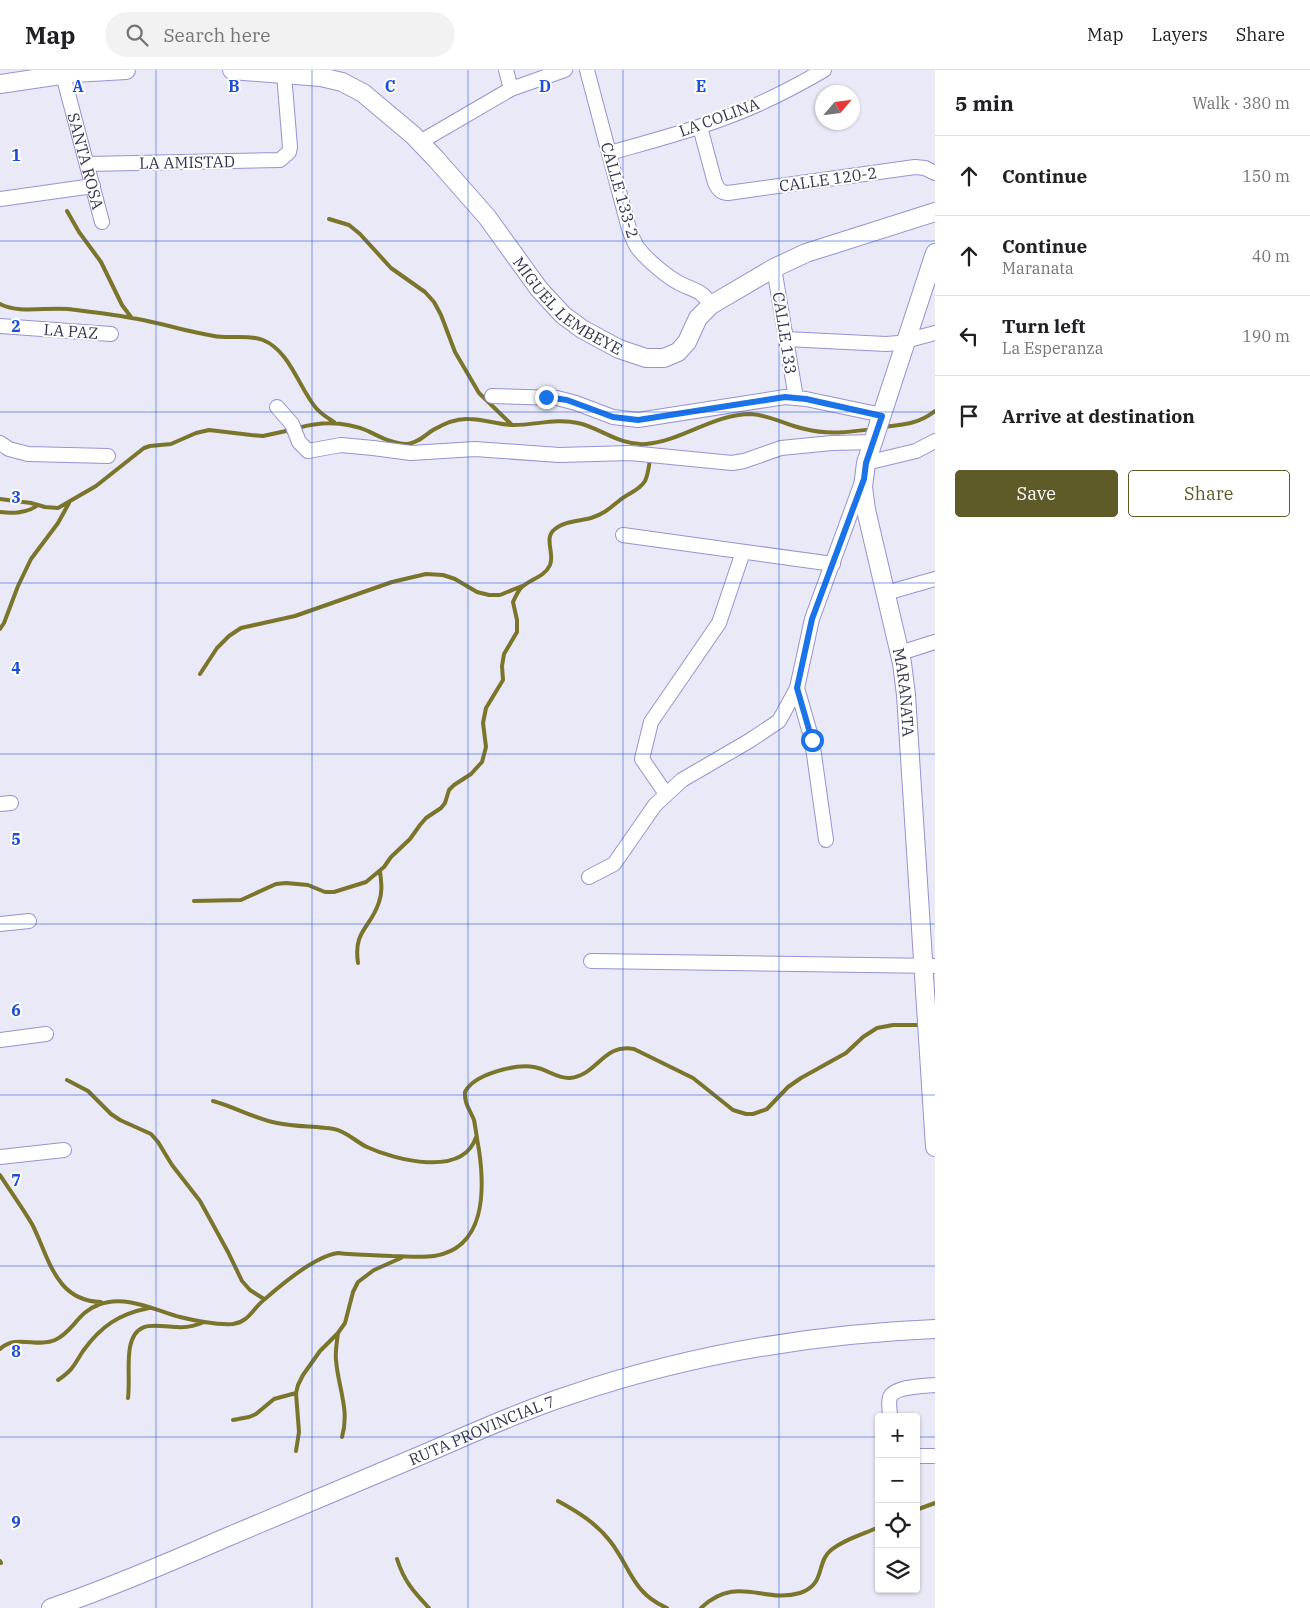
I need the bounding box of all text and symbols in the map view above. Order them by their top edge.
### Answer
search box [105,12,455,57]
text: Map [25,19,75,51]
icon: search [123,21,151,49]
text: Search here [163,23,270,47]
text: Map [1087,23,1124,46]
text: Layers [1152,23,1208,46]
text: Share [1236,23,1285,46]
text: A [72,76,84,96]
text: B [228,76,240,96]
text: C [385,76,395,96]
text: D [539,76,551,96]
text: E [696,76,706,96]
north arrow [815,85,860,130]
text: 5 min [955,89,1014,117]
street label: LA COLINA [676,93,762,141]
text: Walk · 380 m [1192,93,1290,113]
street label: SANTA ROSA [63,110,108,212]
street label: CALLE 133-2 [597,140,643,240]
text: 1 [11,145,21,165]
street label: LA AMISTAD [139,151,235,173]
street label: CALLE 120-2 [778,162,878,196]
icon: ahead [955,162,983,190]
text: Continue [1002,164,1087,188]
text: 150 m [1242,166,1290,186]
text: Continue [1002,234,1087,258]
icon: ahead [955,242,983,270]
text: 40 m [1252,246,1290,266]
street label: MIGUEL LEMBEYE [509,253,626,359]
text: Maranata [1002,258,1074,278]
street label: CALLE 133 [769,290,801,376]
text: Turn left [1002,314,1085,338]
text: 2 [11,316,21,336]
street label: LA PAZ [43,319,99,343]
icon: left [955,322,983,350]
text: 190 m [1242,326,1290,346]
text: La Esperanza [1002,338,1103,358]
route end [535,386,558,409]
icon: arrive [955,402,983,430]
text: Arrive at destination [1002,404,1195,428]
button: Save [955,470,1118,517]
button: Share [1128,470,1290,517]
text: 3 [11,487,21,507]
street label: MARANATA [889,646,919,738]
text: 4 [11,658,21,678]
route start [801,729,824,752]
text: 5 [11,829,21,849]
text: 6 [11,1000,21,1020]
text: 7 [11,1170,21,1190]
text: 8 [11,1341,21,1361]
street label: RUTA PROVINCIAL 7 [405,1391,557,1469]
map controls [875,1413,920,1593]
button: + [875,1413,920,1458]
button: − [875,1458,920,1503]
button: locate [875,1503,920,1548]
text: 9 [11,1512,21,1532]
button: layers [875,1548,920,1593]

